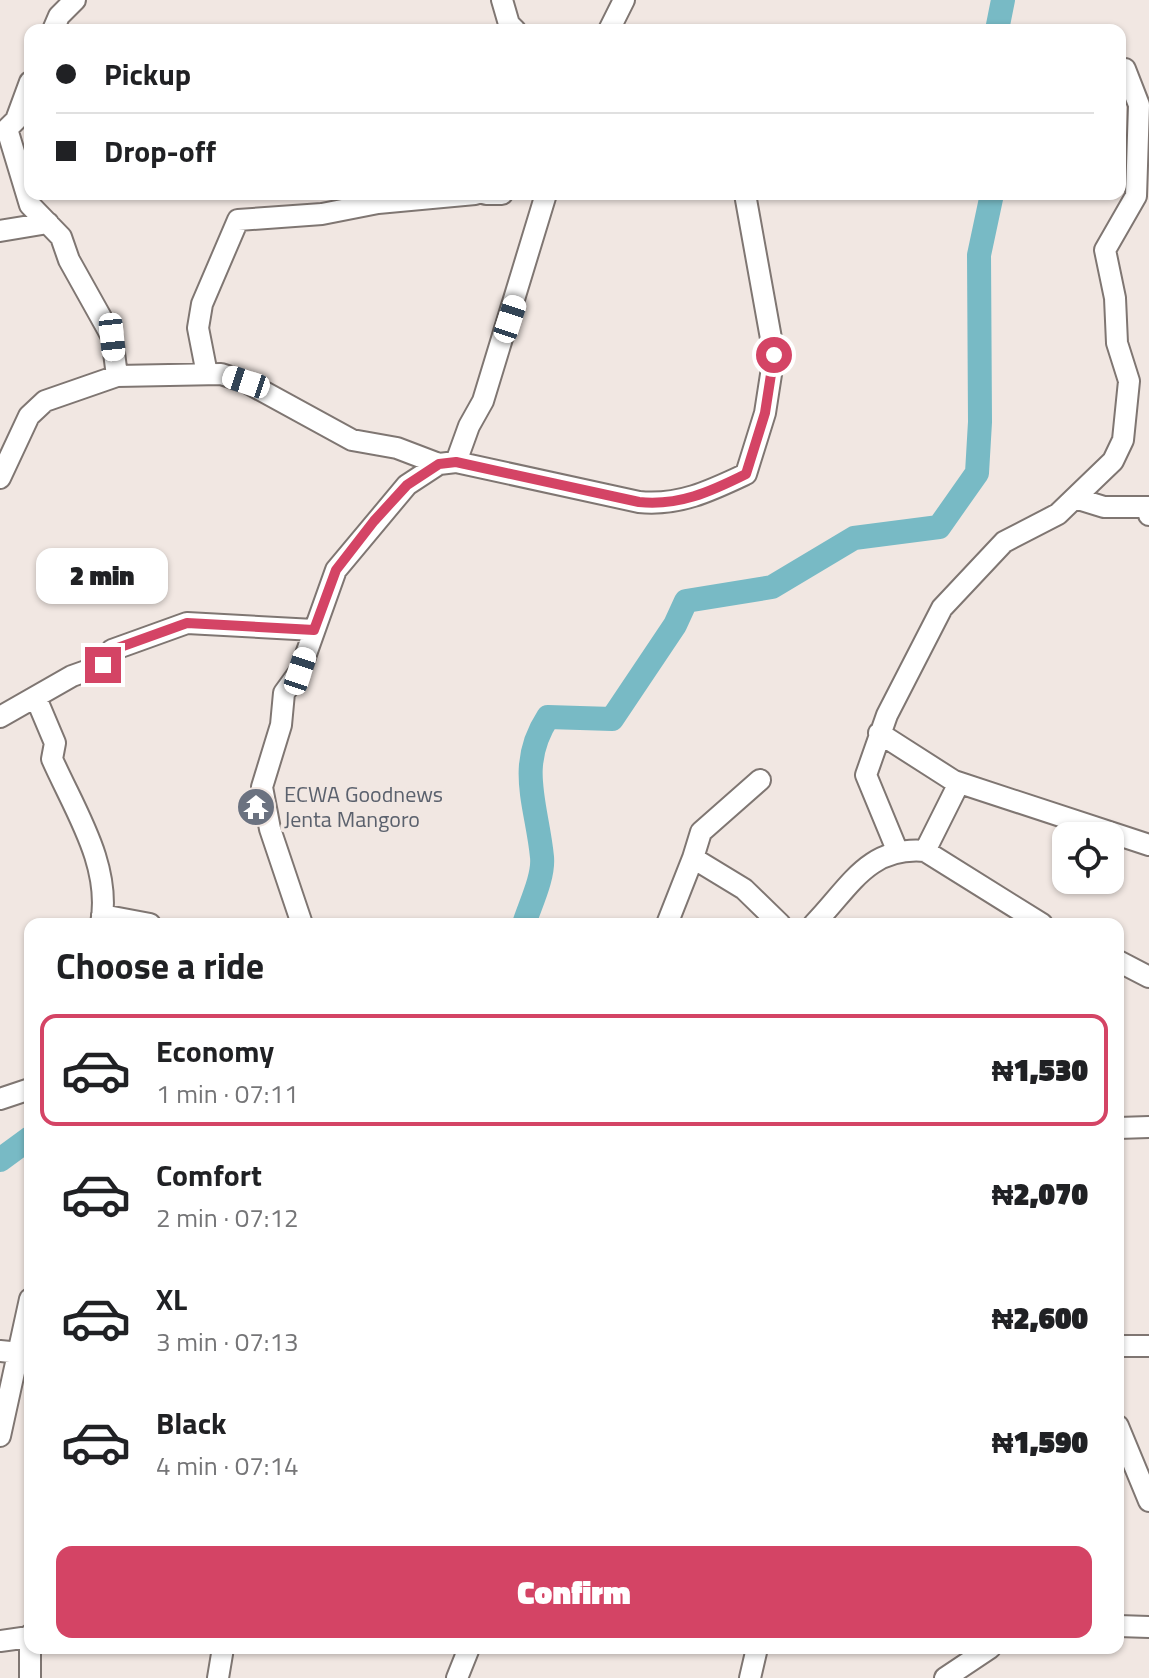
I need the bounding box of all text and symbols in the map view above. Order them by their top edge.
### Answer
text: Pickup [104,51,191,97]
text: Drop-off [104,128,216,174]
car [491,292,529,346]
car [98,312,126,362]
route start [756,337,792,373]
car [219,363,273,401]
callout: 2 min [37,549,169,605]
text: 2 min [70,556,134,595]
car [281,644,319,698]
route end [85,647,121,683]
place label: ECWA Goodnews Jenta Mangoro [284,777,443,836]
temple icon: ECWA Goodnews Jenta Mangoro [235,786,277,828]
map controls [1052,822,1124,894]
button: locate [1052,822,1124,894]
text: Choose a ride [56,938,264,993]
text: Economy [156,1028,274,1074]
icon: car [60,1034,132,1106]
text: ₦1,530 [992,1047,1088,1093]
text: 1 min · 07:11 [156,1074,299,1113]
text: Comfort [156,1152,262,1198]
icon: car [60,1158,132,1230]
text: ₦2,070 [992,1171,1088,1217]
text: 2 min · 07:12 [156,1198,299,1237]
text: XL [156,1276,187,1322]
icon: car [60,1282,132,1354]
text: ₦2,600 [992,1295,1088,1341]
text: 3 min · 07:13 [156,1322,299,1361]
text: Black [156,1400,227,1446]
icon: car [60,1406,132,1478]
text: ₦1,590 [992,1419,1088,1465]
text: 4 min · 07:14 [156,1446,299,1485]
button: Confirm [56,1546,1092,1638]

